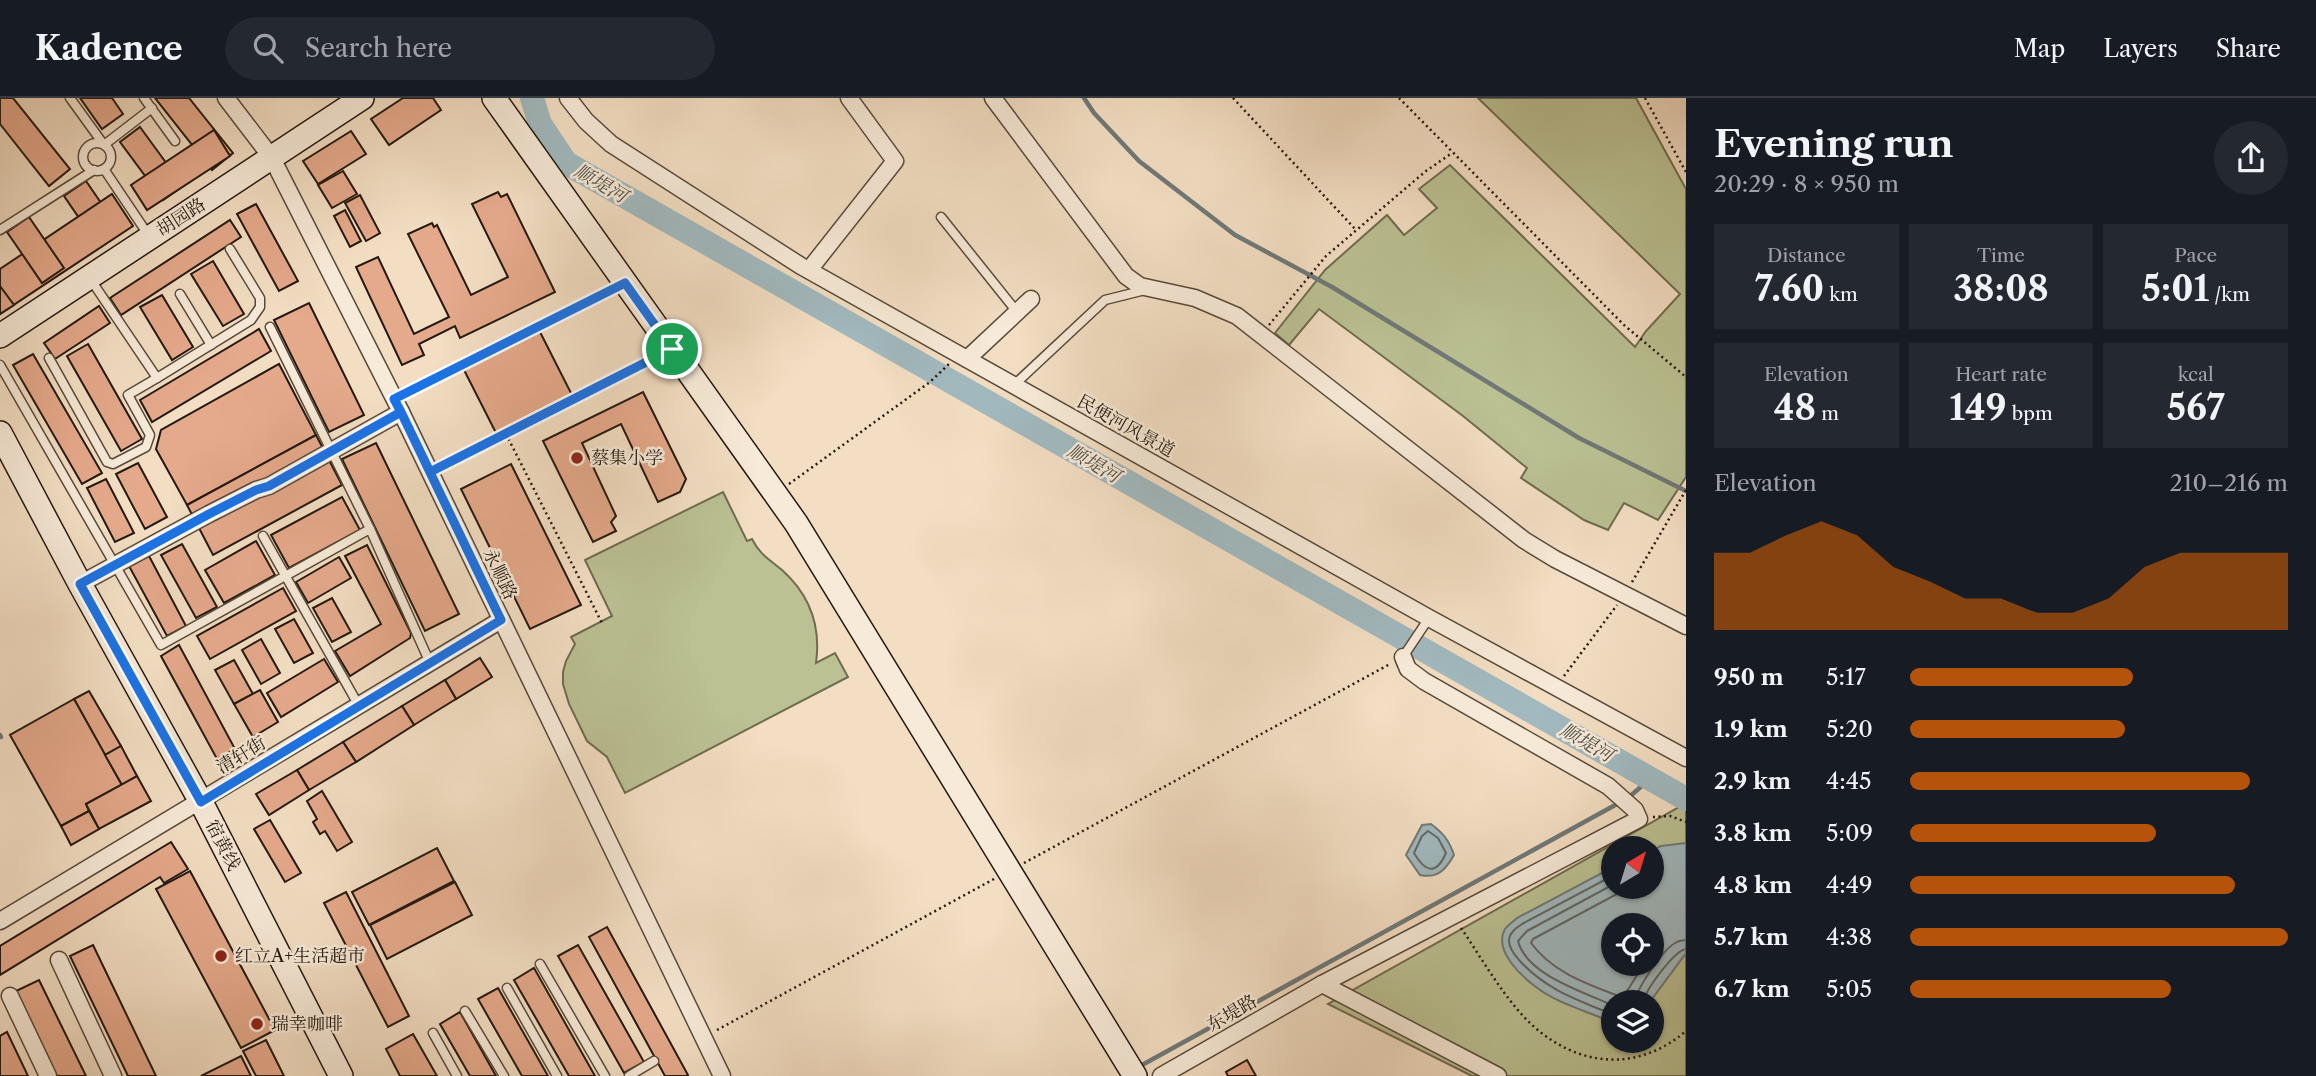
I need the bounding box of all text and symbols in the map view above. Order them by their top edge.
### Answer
search box [225,17,715,80]
text: Kadence [35,28,183,69]
icon: search [249,29,287,67]
text: Search here [305,32,452,64]
text: Map [2014,34,2065,63]
text: Layers [2103,34,2178,63]
text: Share [2216,34,2281,63]
text: Evening run [1714,120,1954,167]
button: share [2214,121,2288,195]
water label: 顺堤河 [570,159,634,209]
text: 20:29 · 8 × 950 m [1714,170,1899,198]
street label: 胡园路 [152,193,210,241]
text: Distance [1767,244,1846,267]
text: Time [1977,244,2025,267]
text: Pace [2174,244,2217,267]
text: 7.60 [1755,267,1824,310]
text: 38:08 [1953,267,2049,310]
text: 5:01 [2141,267,2209,310]
text: km [1824,283,1858,306]
text: /km [2209,283,2250,306]
pin [642,319,702,379]
icon: arrive [653,330,691,368]
text: Elevation [1764,363,1849,386]
text: Heart rate [1955,363,2047,386]
text: kcal [2178,363,2214,386]
text: 48 [1774,386,1816,429]
text: 149 [1949,386,2007,429]
text: 567 [2167,386,2225,429]
street label: 民便河风景道 [1073,390,1179,462]
text: m [1816,402,1839,425]
text: bpm [2007,402,2053,425]
water label: 顺堤河 [1063,439,1127,489]
place label: 蔡集小学 [591,447,663,469]
marker: 蔡集小学 [569,450,585,466]
text: Elevation [1714,469,1817,497]
text: 210–216 m [2170,469,2288,497]
street label: 永顺路 [478,545,522,603]
text: 950 m [1714,663,1784,691]
text: 5:17 [1826,663,1866,691]
text: 1.9 km [1714,715,1788,743]
text: 5:20 [1826,715,1873,743]
water label: 顺堤河 [1556,718,1620,768]
street label: 清轩街 [212,732,270,778]
text: 2.9 km [1714,767,1791,795]
text: 4:45 [1826,767,1872,795]
street label: 宿黄线 [201,816,245,874]
text: 3.8 km [1714,819,1791,847]
text: 5:09 [1826,819,1873,847]
north arrow [1601,836,1664,900]
map controls [1601,836,1664,1053]
text: 4.8 km [1714,871,1792,899]
text: 4:49 [1826,871,1873,899]
button: locate [1601,913,1664,976]
text: 5.7 km [1714,923,1789,951]
text: 4:38 [1826,923,1872,951]
place label: 红立A+生活超市 [235,945,365,967]
marker: 红立A+生活超市 [213,948,229,964]
text: 6.7 km [1714,975,1790,1003]
text: 5:05 [1826,975,1872,1003]
street label: 东堤路 [1203,990,1261,1036]
button: layers [1601,990,1664,1053]
place label: 瑞幸咖啡 [271,1013,343,1035]
marker: 瑞幸咖啡 [249,1016,265,1032]

